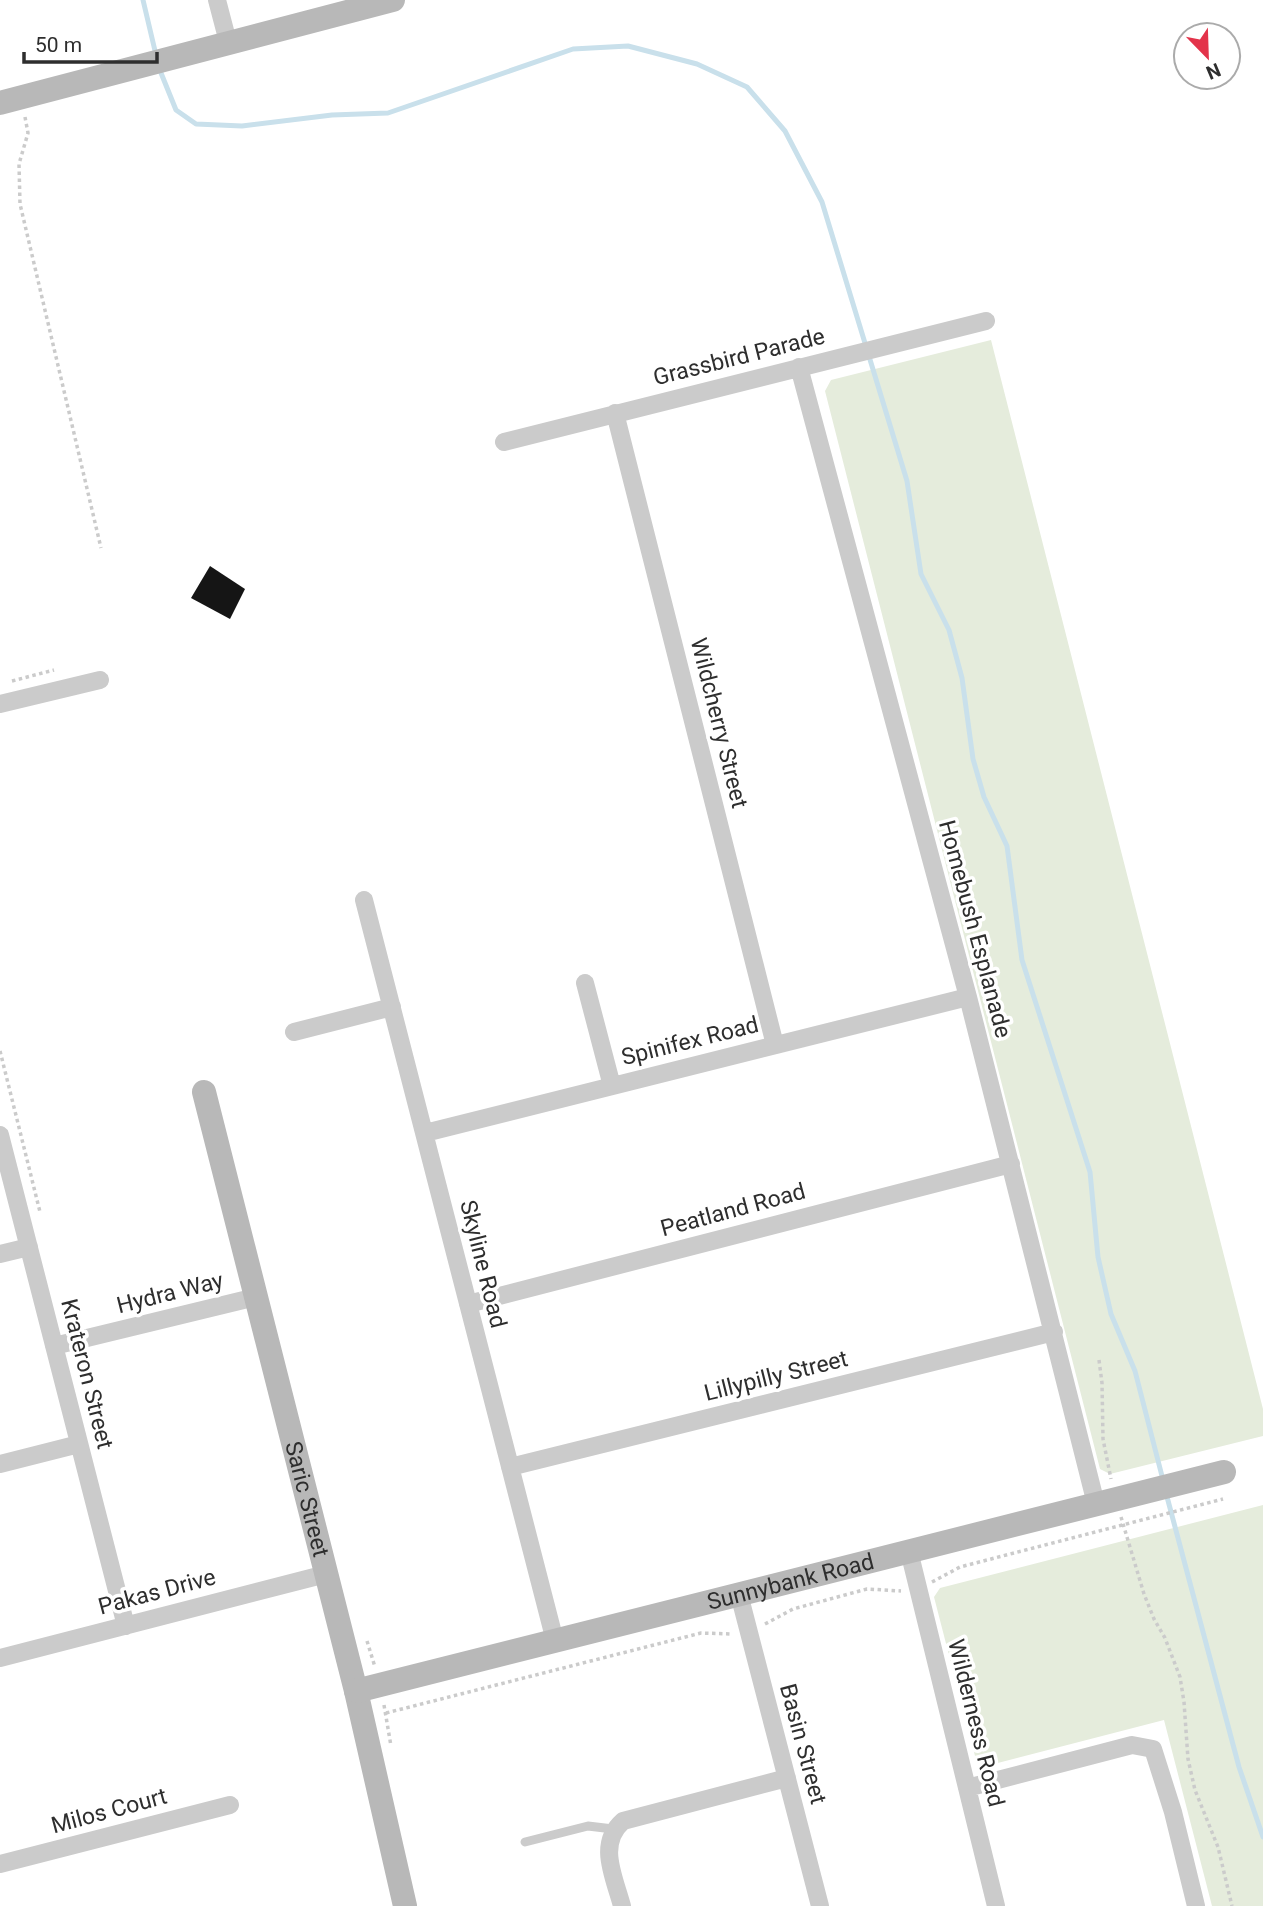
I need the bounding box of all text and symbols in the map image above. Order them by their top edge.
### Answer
scale bar [24,21,158,65]
north arrow [1172,21,1242,91]
text: 50 m [35,33,82,57]
text: N [1203,58,1224,84]
street label: Grassbird Parade [650,323,828,391]
street label: Wildcherry Street [685,635,753,811]
street label: Homebush Esplanade [933,817,1017,1041]
street label: Spinifex Road [619,1011,761,1071]
street label: Peatland Road [658,1178,808,1242]
street label: Skyline Road [454,1197,512,1331]
street label: Hydra Way [114,1267,226,1319]
street label: Krateron Street [55,1296,119,1452]
street label: Lillypilly Street [701,1345,851,1407]
street label: Saric Street [280,1439,335,1560]
street label: Sunnybank Road [704,1547,877,1615]
street label: Pakas Drive [95,1563,219,1621]
street label: Wilderness Road [942,1636,1010,1810]
street label: Basin Street [774,1681,832,1807]
street label: Milos Court [48,1783,170,1839]

